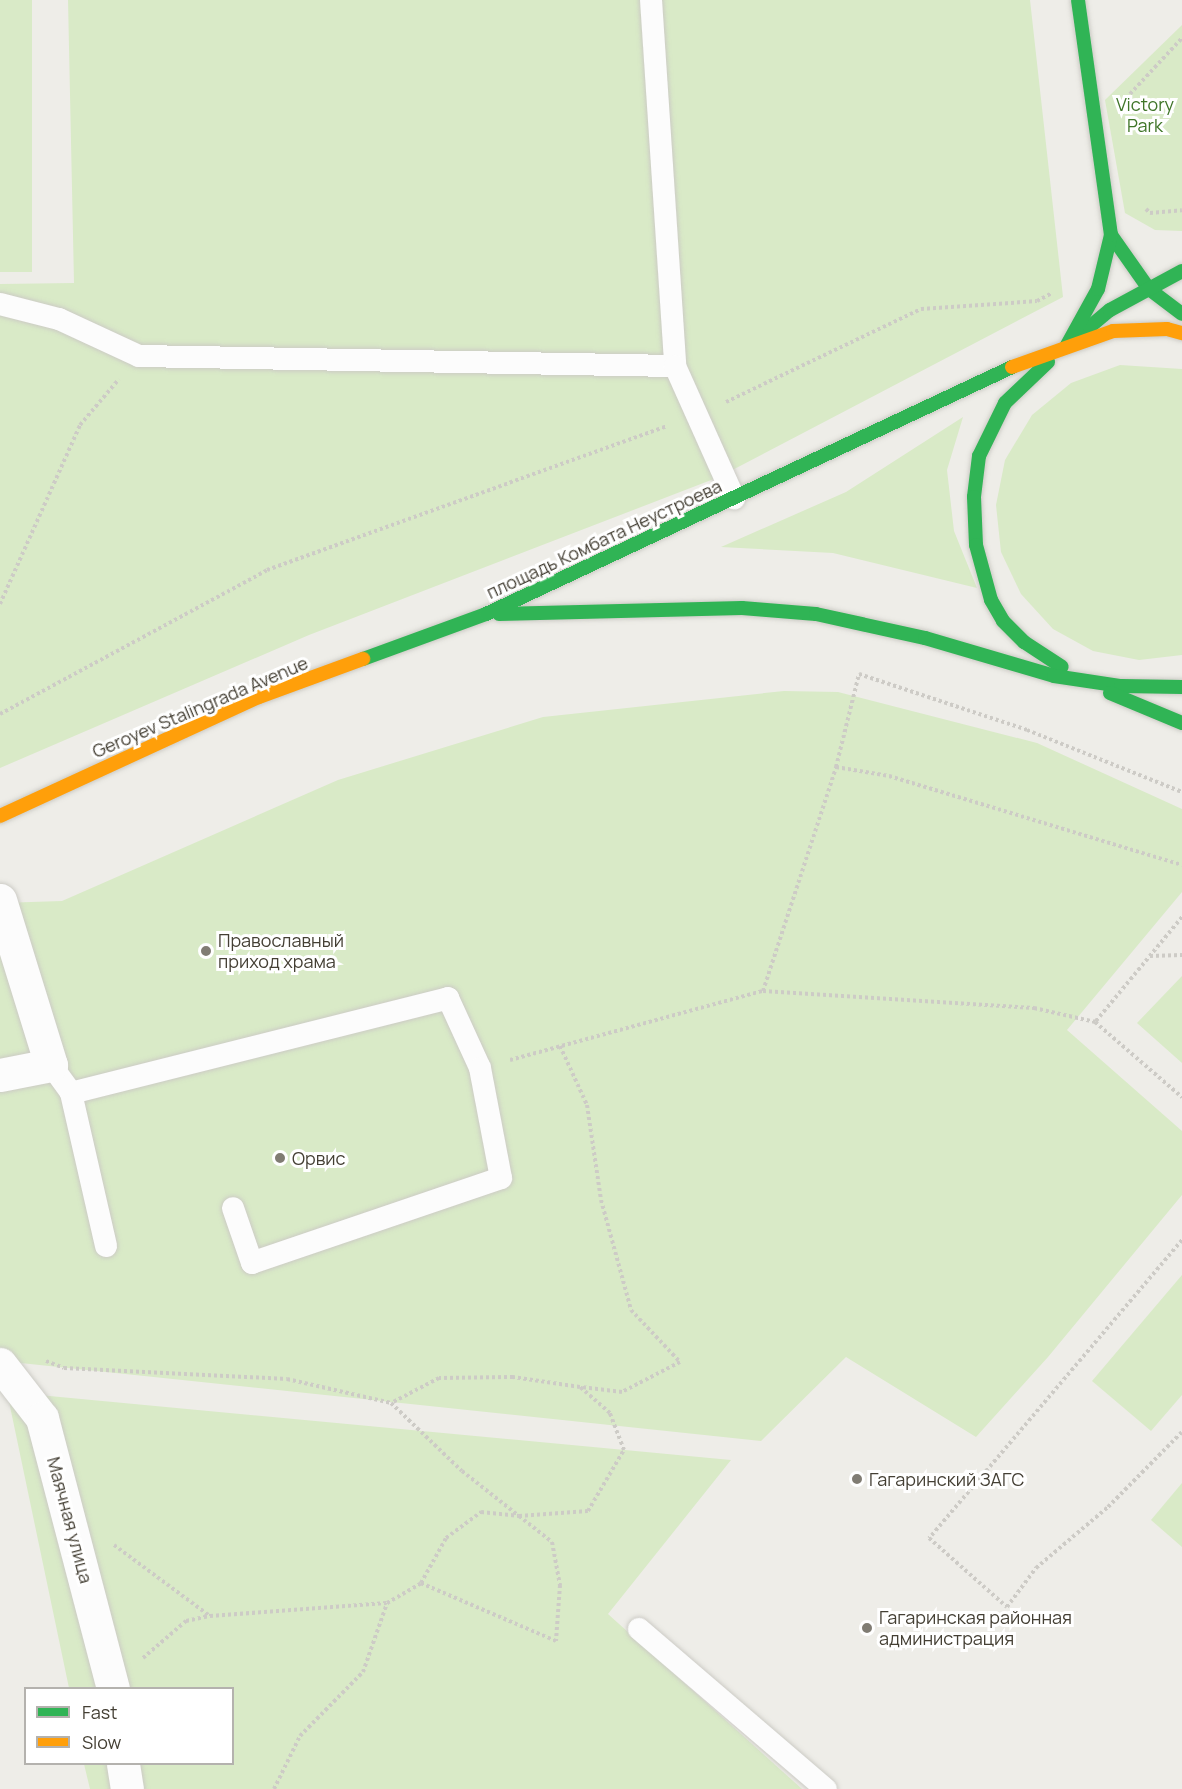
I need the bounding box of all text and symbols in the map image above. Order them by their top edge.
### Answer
park label: Victory Park [1116,94,1174,136]
street label: площадь Комбата Неустроева [483,475,725,603]
street label: Geroyev Stalingrada Avenue [89,652,311,762]
place label: Православный приход храма [218,930,344,972]
marker: Православный приход храма [199,944,213,958]
place label: Орвис [292,1147,346,1169]
marker: Орвис [273,1151,287,1165]
street label: Маячная улица [43,1454,97,1586]
place label: Гагаринский ЗАГС [869,1468,1024,1490]
marker: Гагаринский ЗАГС [850,1472,864,1486]
place label: Гагаринская районная администрация [879,1607,1072,1650]
marker: Гагаринская районная администрация [860,1621,874,1635]
legend [24,1687,234,1765]
text: Fast [82,1700,117,1724]
text: Slow [82,1730,121,1754]

